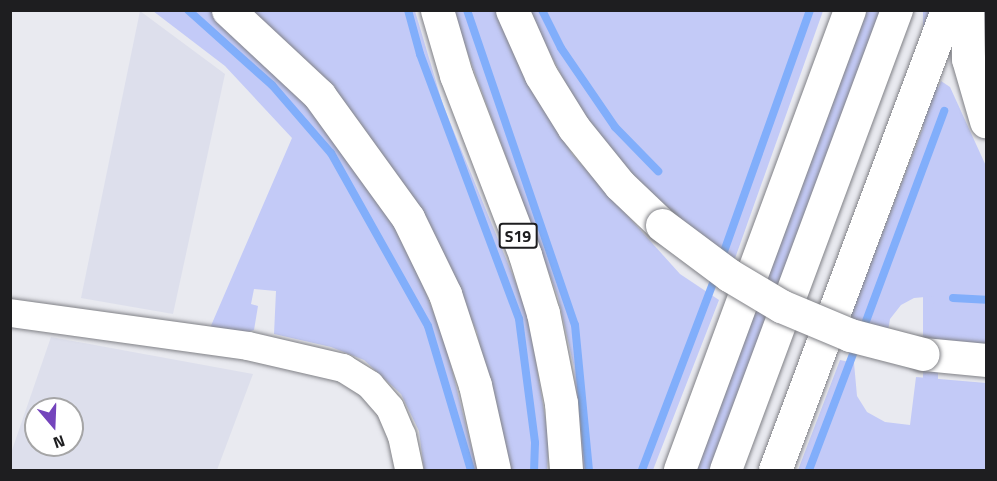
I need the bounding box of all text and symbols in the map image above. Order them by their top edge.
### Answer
road number: S19 [498,223,538,249]
north arrow [24,397,84,457]
text: N [50,429,68,455]

